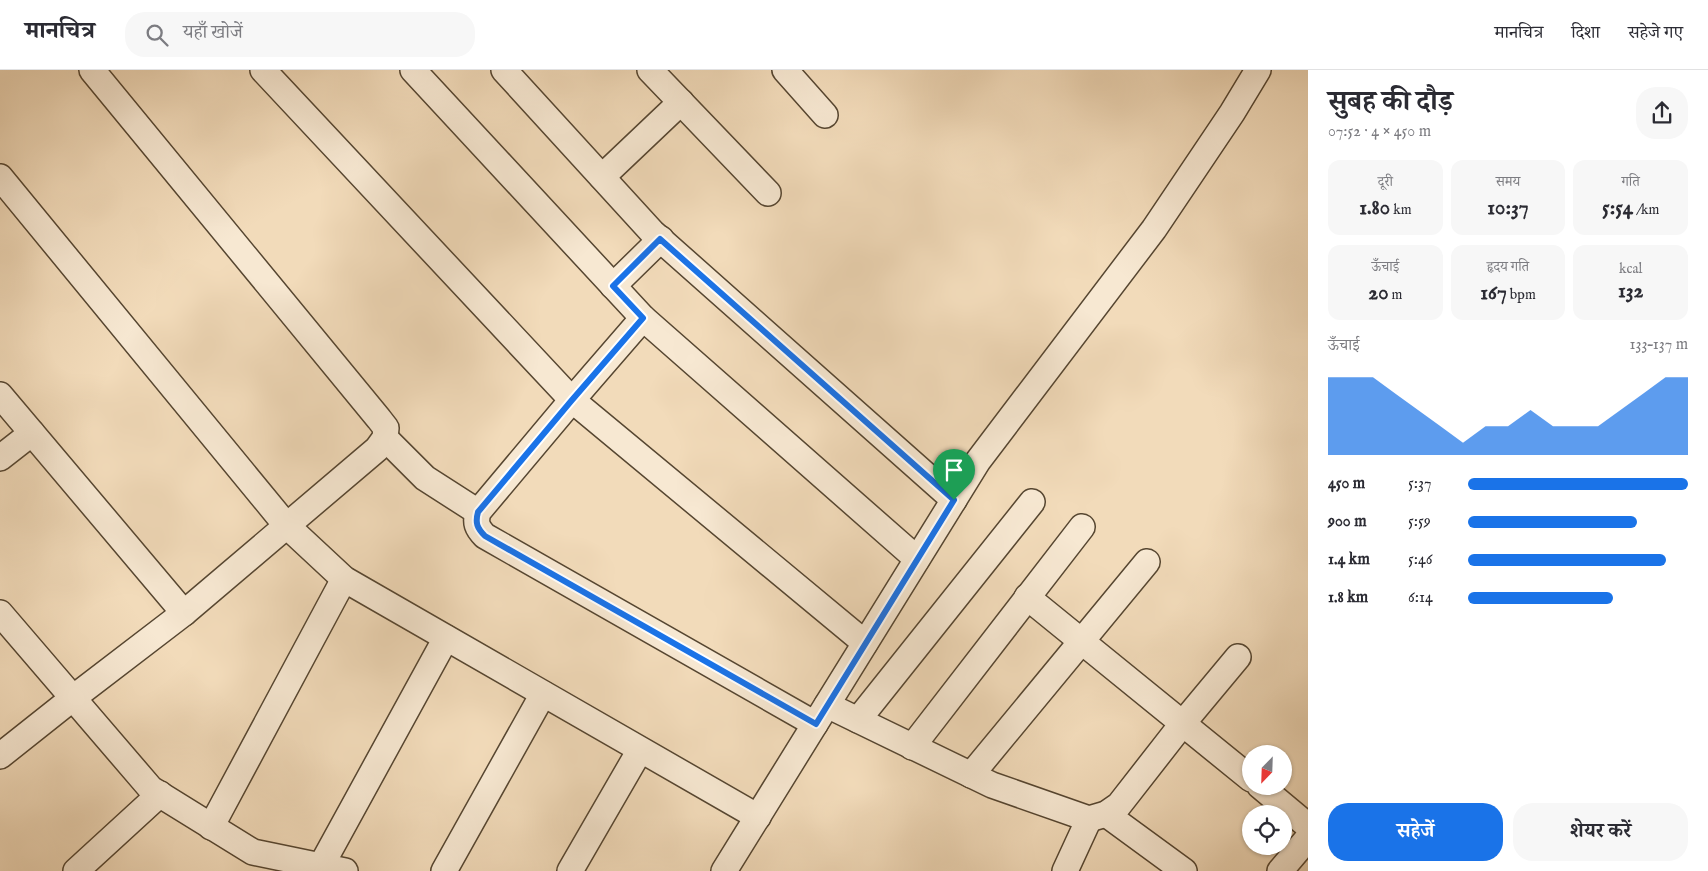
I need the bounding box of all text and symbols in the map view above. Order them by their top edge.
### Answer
search box [125,12,475,57]
text: मानचित्र [25,16,95,47]
icon: search [143,21,171,49]
text: यहाँ खोजें [183,21,243,45]
text: मानचित्र [1494,22,1543,45]
text: दिशा [1571,22,1600,45]
text: सहेजे गए [1628,22,1683,45]
text: सुबह की दौड़ [1328,85,1453,120]
button: share [1636,87,1688,139]
text: 07:52 · 4 × 450 m [1328,122,1431,142]
text: दूरी [1378,173,1393,191]
text: समय [1496,173,1520,191]
text: गति [1621,173,1640,191]
text: 1.80 [1359,195,1390,222]
text: 10:37 [1487,195,1529,222]
text: 5:54 [1602,195,1633,222]
text: km [1390,201,1411,219]
text: /km [1633,201,1659,219]
text: ऊँचाई [1372,258,1399,276]
text: हृदय गति [1487,258,1529,276]
text: kcal [1619,260,1642,278]
text: 132 [1618,278,1643,305]
text: 20 [1368,280,1388,307]
text: 167 [1480,280,1507,307]
text: m [1388,286,1402,304]
text: bpm [1507,286,1536,304]
text: 133–137 m [1629,335,1688,355]
text: ऊँचाई [1328,336,1360,356]
pin [933,449,975,500]
icon: arrive [940,456,968,484]
text: 450 m [1328,474,1365,494]
text: 5:37 [1408,474,1431,494]
text: 900 m [1328,512,1367,532]
text: 5:59 [1408,512,1431,532]
text: 1.4 km [1328,550,1370,570]
text: 5:46 [1408,550,1433,570]
text: 1.8 km [1328,588,1368,608]
text: 6:14 [1408,588,1433,608]
north arrow [1242,745,1292,795]
map controls [1242,745,1292,855]
button: सहेजें [1328,803,1503,861]
button: शेयर करें [1513,803,1688,861]
button: locate [1242,805,1292,855]

